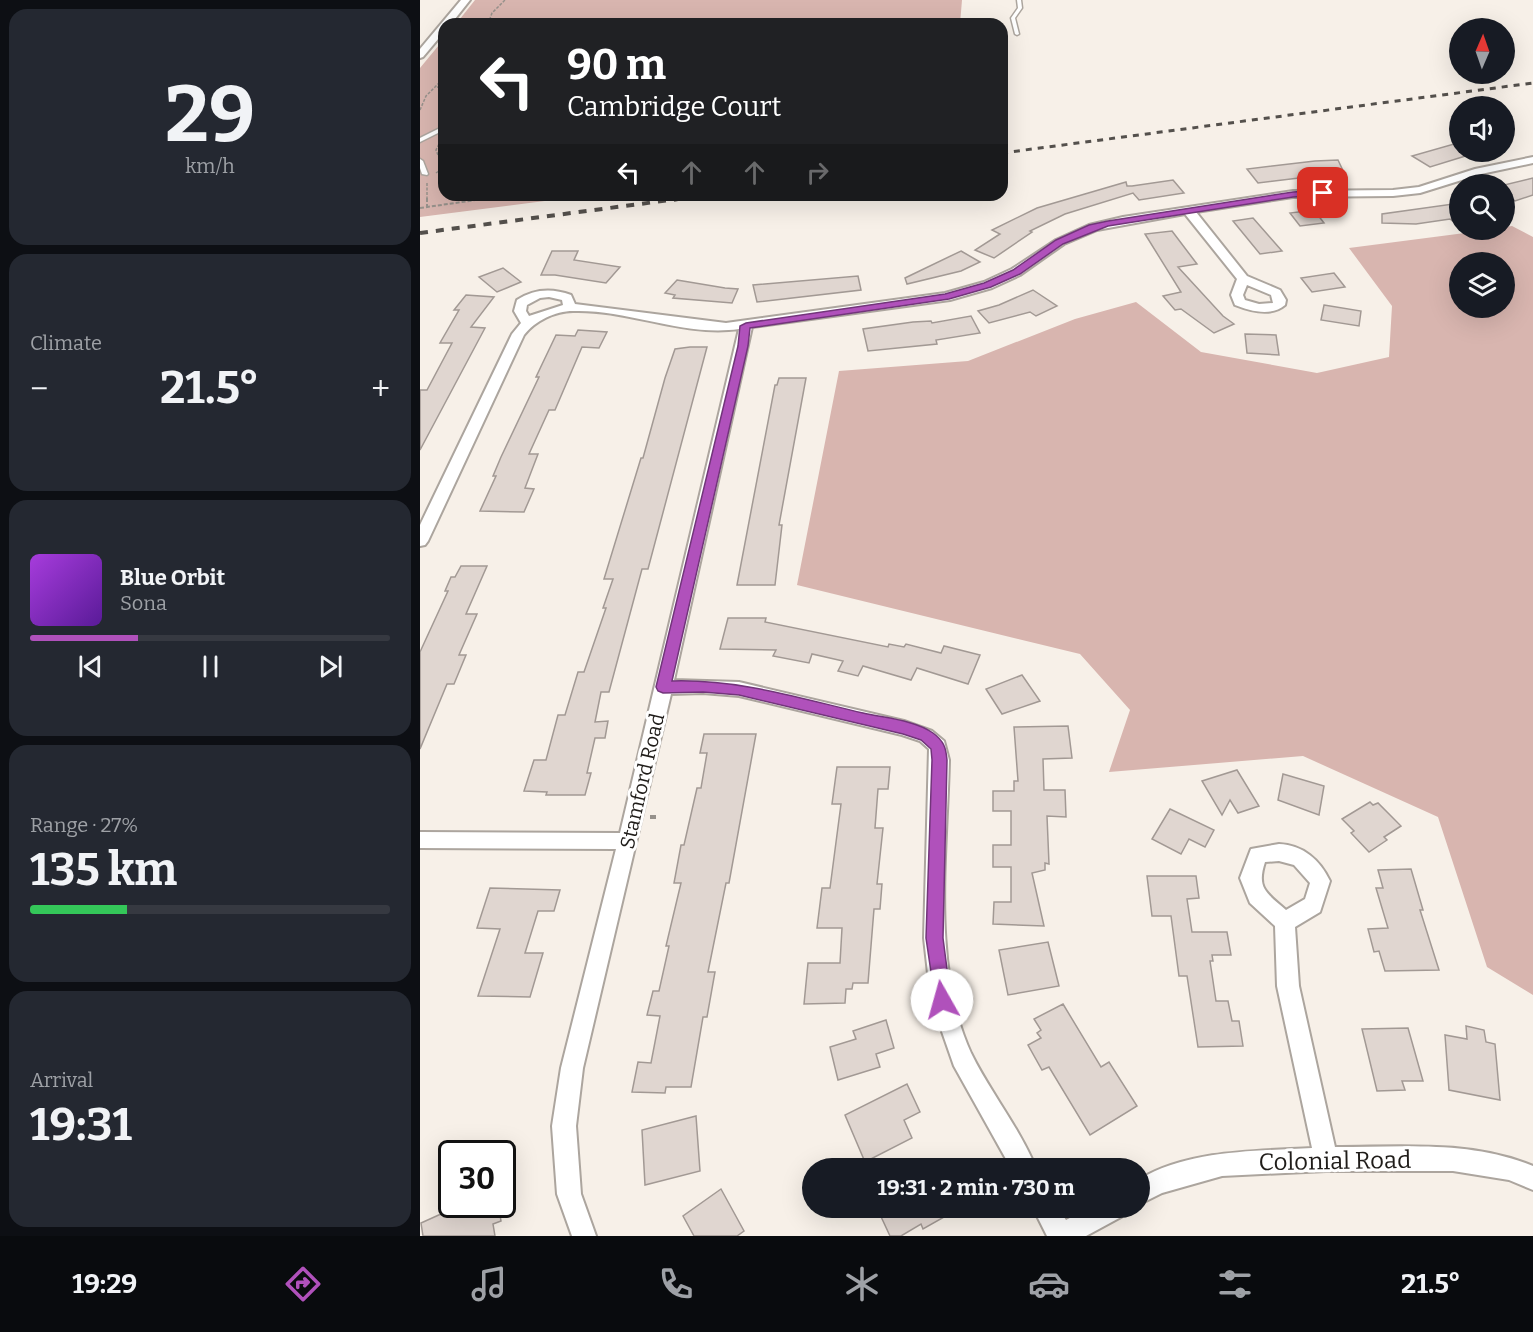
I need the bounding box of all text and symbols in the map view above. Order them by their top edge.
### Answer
north arrow [1449,18,1515,84]
map controls [1449,18,1515,318]
text: 90 m [567,40,666,90]
icon: left [468,42,546,120]
text: 29 [165,68,255,162]
text: Cambridge Court [567,91,781,123]
button: sound [1449,96,1515,162]
text: km/h [185,154,235,178]
icon: left [612,156,645,189]
icon: ahead [675,156,708,189]
icon: ahead [738,156,771,189]
icon: right [801,156,834,189]
pin [1297,167,1348,218]
button: search [1449,174,1515,240]
icon: arrive [1306,176,1339,209]
button: layers [1449,252,1515,318]
text: Climate [30,331,102,355]
text: 21.5° [160,361,259,415]
text: − [30,369,48,409]
text: + [371,369,390,409]
text: Blue Orbit [120,564,225,591]
text: Sona [120,591,167,615]
icon: previous [74,650,107,683]
icon: pause [194,650,227,683]
icon: next [314,650,347,683]
street label: Stamford Road [615,711,669,851]
text: Range · 27% [30,813,138,837]
text: 135 km [30,843,177,897]
position arrow [910,968,974,1032]
text: Arrival [30,1068,93,1092]
text: 19:31 [30,1098,132,1152]
speed limit sign: 30 [438,1140,516,1218]
street label: Colonial Road [1258,1146,1412,1176]
text: 19:31 · 2 min · 730 m [877,1174,1075,1201]
icon: directions [282,1263,324,1305]
icon: music [468,1263,510,1305]
icon: phone [655,1263,697,1305]
icon: climate [841,1263,883,1305]
icon: car [1028,1263,1070,1305]
icon: filters [1214,1263,1256,1305]
text: 19:29 [72,1268,137,1300]
text: 21.5° [1401,1268,1461,1300]

